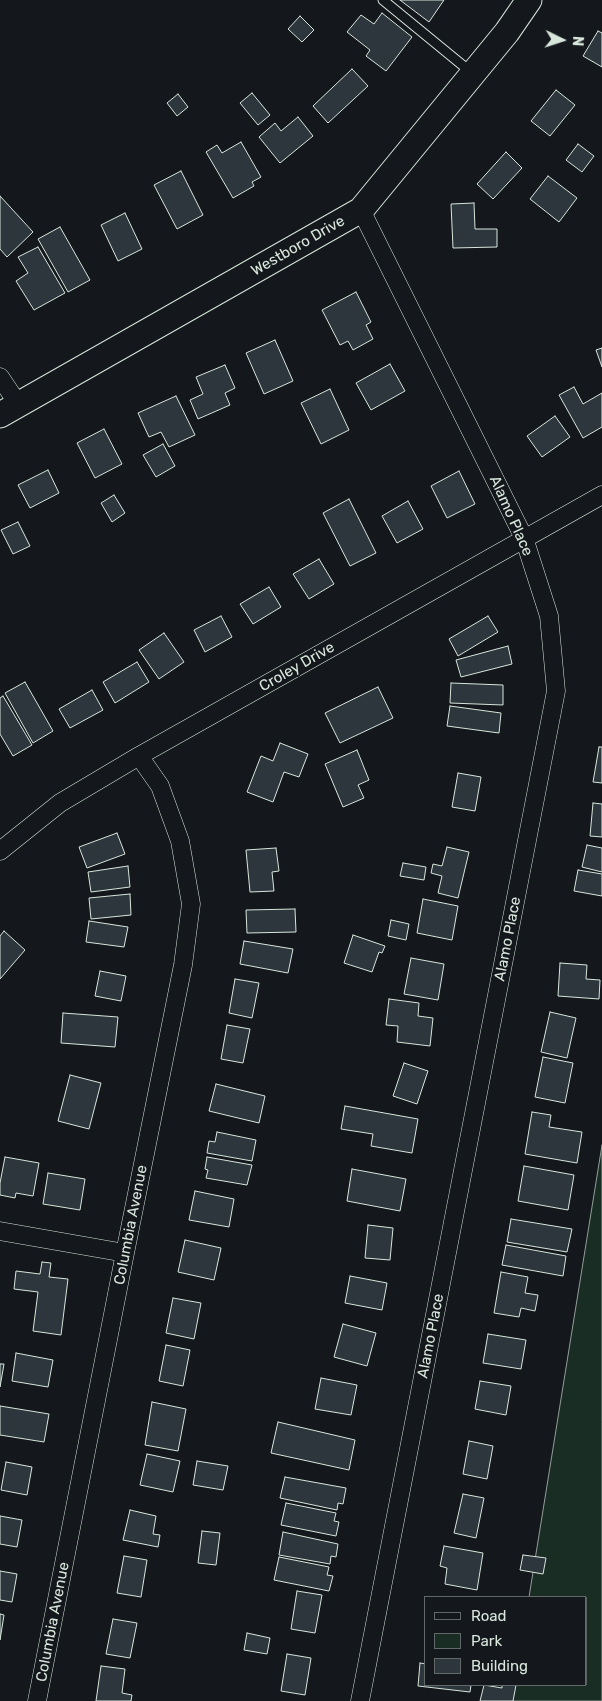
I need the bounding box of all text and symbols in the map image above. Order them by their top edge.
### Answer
north arrow [537,15,587,65]
text: N [569,35,586,47]
street label: Westboro Drive [248,212,348,280]
street label: Alamo Place [485,473,537,559]
street label: Croley Drive [256,638,338,696]
street label: Alamo Place [491,895,525,983]
street label: Columbia Avenue [111,1164,151,1286]
street label: Alamo Place [414,1292,448,1380]
street label: Columbia Avenue [33,1561,73,1683]
legend [424,1596,587,1686]
text: Road [471,1607,507,1625]
text: Park [471,1632,502,1650]
text: Building [471,1657,528,1675]

